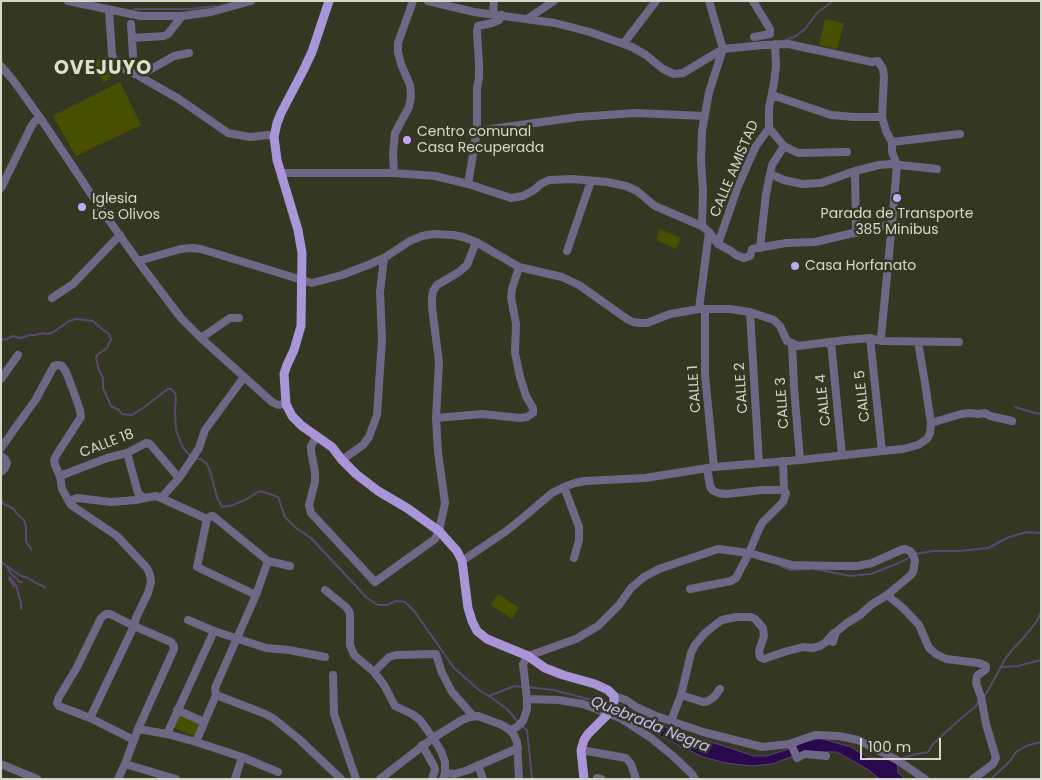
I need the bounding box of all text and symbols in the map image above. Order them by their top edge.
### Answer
district label: OVEJUYO [53,58,153,80]
street label: CALLE AMISTAD [707,118,763,220]
place label: Centro comunal Casa Recuperada [417,124,544,156]
marker: Centro comunal Casa Recuperada [401,134,413,146]
place label: Iglesia Los Olivos [92,191,160,223]
marker: Parada de Transporte 385 Minibus [891,192,903,204]
marker: Iglesia Los Olivos [76,201,88,213]
place label: Parada de Transporte 385 Minibus [821,206,973,238]
place label: Casa Horfanato [805,258,916,274]
marker: Casa Horfanato [789,260,801,272]
street label: CALLE 2 [732,362,752,414]
street label: CALLE 1 [685,365,705,413]
street label: CALLE 5 [852,369,874,423]
street label: CALLE 4 [813,373,835,427]
street label: CALLE 3 [773,377,793,429]
street label: CALLE 18 [78,426,136,462]
water label: Quebrada Negra [588,693,712,757]
scale bar [862,728,943,760]
text: 100 m [868,736,911,757]

